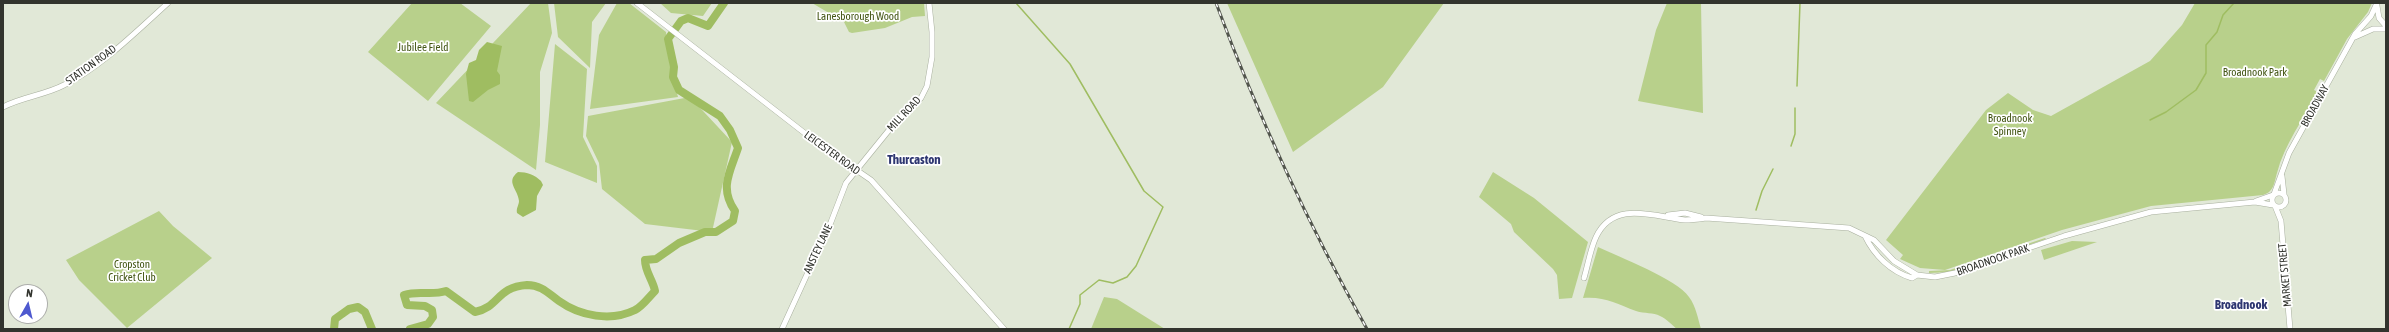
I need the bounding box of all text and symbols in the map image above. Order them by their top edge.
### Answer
park label: Lanesborough Wood [817,10,899,24]
park label: Jubilee Field [398,41,448,55]
street label: STATION ROAD [63,42,119,88]
park label: Broadnook Park [2223,66,2287,80]
street label: BROADWAY [2298,83,2332,129]
street label: MILL ROAD [884,94,924,134]
park label: Broadnook Spinney [1988,112,2032,138]
street label: LEICESTER ROAD [801,128,863,178]
district label: Thurcaston [887,152,941,168]
street label: ANSTEY LANE [801,222,835,276]
street label: BROADNOOK PARK [1955,241,2031,279]
street label: MARKET STREET [2276,243,2294,307]
park label: Cropston Cricket Club [108,258,156,284]
north arrow [8,284,48,324]
text: N [25,287,34,300]
district label: Broadnook [2215,297,2267,313]

